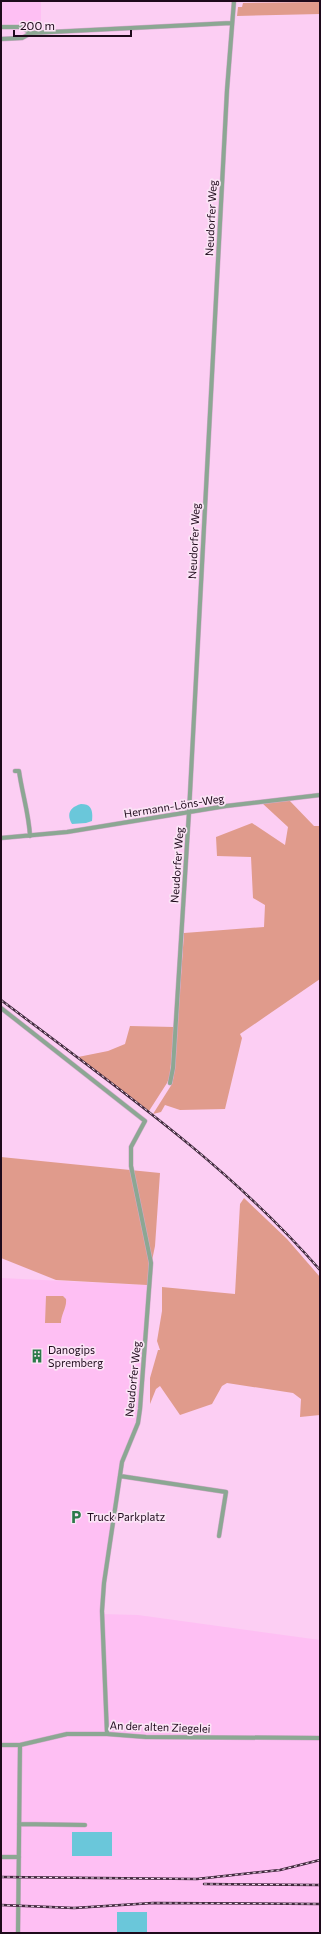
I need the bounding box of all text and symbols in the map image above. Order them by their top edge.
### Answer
scale bar [14,12,131,38]
text: 200 m [20,18,55,32]
street label: Neudorfer Weg [202,180,219,256]
street label: Neudorfer Weg [185,503,202,579]
street label: Hermann-Löns-Weg [123,791,225,820]
street label: Neudorfer Weg [167,826,186,903]
street label: Neudorfer Weg [122,1340,143,1417]
place label: Danogips Spremberg [48,1343,103,1369]
building icon: Danogips Spremberg [29,1348,45,1364]
parking icon: Truck Parkplatz [68,1509,84,1525]
place label: Truck Parkplatz [87,1510,166,1523]
street label: An der alten Ziegelei [109,1718,211,1735]

